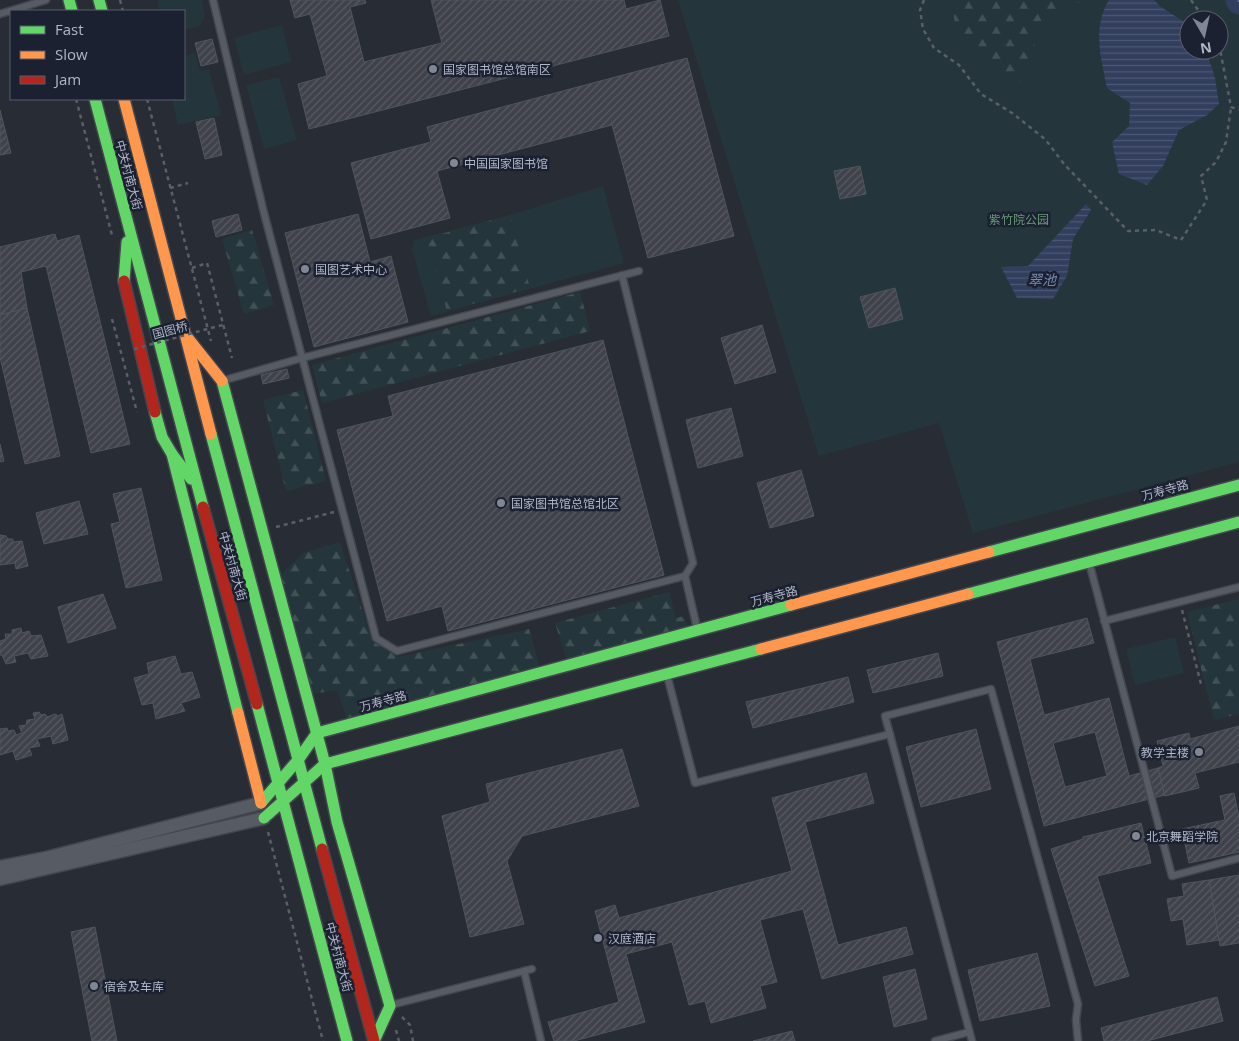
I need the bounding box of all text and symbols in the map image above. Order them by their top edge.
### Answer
legend [10,10,185,100]
north arrow [1179,10,1229,60]
text: Fast [55,19,84,39]
text: N [1199,38,1213,59]
text: Slow [55,44,88,64]
place label: 国家图书馆总馆南区 [443,61,551,78]
marker: 国家图书馆总馆南区 [427,63,439,75]
text: Jam [53,69,81,89]
street label: 中关村南大街 [111,138,147,212]
place label: 中国国家图书馆 [464,155,548,172]
marker: 中国国家图书馆 [448,157,460,169]
park label: 紫竹院公园 [989,211,1049,228]
place label: 国图艺术中心 [315,261,387,278]
marker: 国图艺术中心 [299,263,311,275]
water label: 翠池 [1028,270,1058,289]
street label: 国图桥 [150,317,190,343]
street label: 万寿寺路 [1140,476,1190,504]
place label: 国家图书馆总馆北区 [511,495,619,512]
marker: 国家图书馆总馆北区 [495,497,507,509]
street label: 中关村南大街 [215,529,251,603]
street label: 万寿寺路 [749,582,799,610]
street label: 万寿寺路 [358,687,408,715]
place label: 教学主楼 [1141,744,1189,761]
marker: 教学主楼 [1193,746,1205,758]
place label: 北京舞蹈学院 [1146,828,1218,845]
marker: 北京舞蹈学院 [1130,830,1142,842]
street label: 中关村南大街 [321,920,357,994]
place label: 汉庭酒店 [608,930,656,947]
marker: 汉庭酒店 [592,932,604,944]
place label: 宿舍及车库 [104,978,164,995]
marker: 宿舍及车库 [88,980,100,992]

